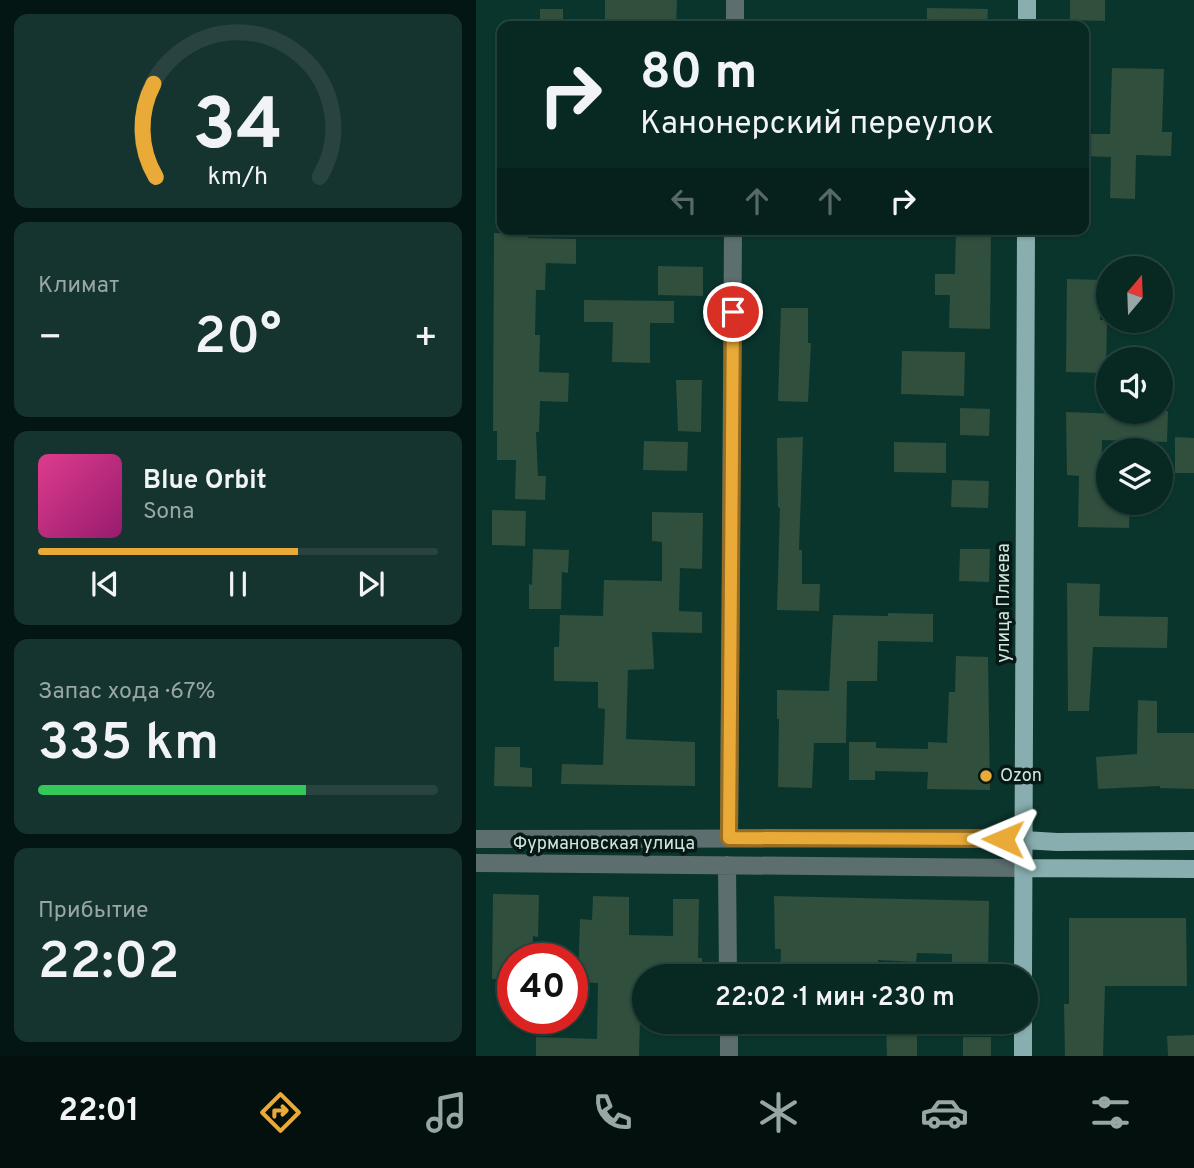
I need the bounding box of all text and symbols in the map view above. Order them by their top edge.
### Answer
text: 80 m [640,44,757,106]
icon: right [525,49,616,140]
text: 34 [193,84,283,176]
text: Канонерский переулок [640,105,994,145]
text: km/h [208,162,268,194]
icon: left [665,182,703,220]
icon: ahead [738,182,776,220]
icon: ahead [811,182,849,220]
icon: right [884,182,922,220]
north arrow [1096,256,1172,332]
map controls [1096,256,1173,515]
text: Климат [38,272,119,301]
pin [703,282,763,342]
icon: arrive [714,293,752,331]
text: 20° [194,306,282,372]
text: − [38,315,63,364]
text: + [413,315,438,364]
button: sound [1096,347,1173,424]
button: layers [1096,438,1173,515]
text: Blue Orbit [143,465,267,498]
text: Sona [143,498,194,527]
street label: улица Плиева [993,543,1016,663]
icon: previous [86,565,124,603]
icon: pause [219,565,257,603]
icon: next [352,565,390,603]
text: Запас хода · 67% [38,678,216,707]
text: 335 km [38,712,219,778]
place label: Ozon [1000,765,1042,788]
marker: Ozon [978,768,994,784]
position arrow [966,802,1040,876]
street label: Фурмановская улица [513,833,695,856]
text: Прибытие [38,897,148,926]
text: 22:02 [38,931,180,997]
speed limit sign: 40 [497,943,588,1034]
text: 22:02 · 1 мин · 230 m [715,982,955,1015]
icon: directions [256,1088,305,1137]
icon: music [422,1088,471,1137]
icon: phone [588,1088,637,1137]
icon: climate [754,1088,803,1137]
icon: car [920,1088,969,1137]
icon: filters [1086,1088,1135,1137]
text: 22:01 [59,1092,139,1132]

